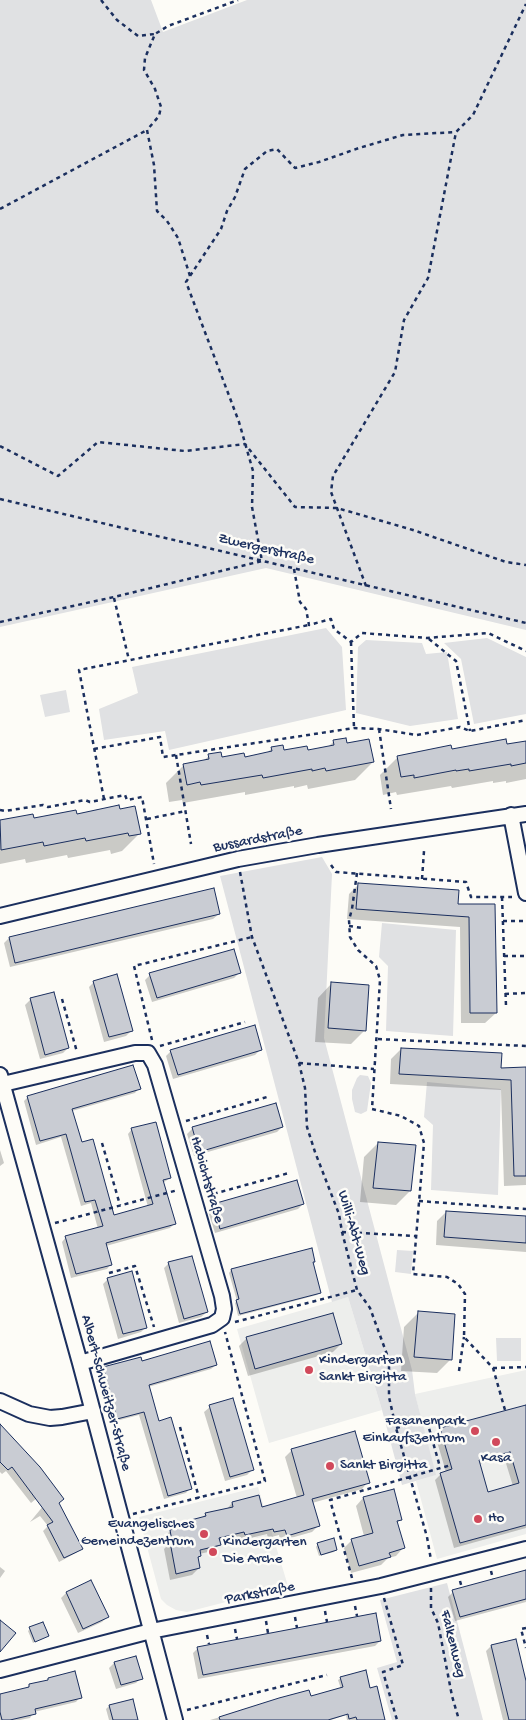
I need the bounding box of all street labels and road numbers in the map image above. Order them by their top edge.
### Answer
street label: Zwergerstraße [216,530,316,570]
street label: Bussardstraße [212,823,304,857]
street label: Habichtstraße [185,1135,227,1225]
street label: Willi-Abt-Weg [332,1189,374,1277]
street label: Albert-Schweitzer-Straße [76,1313,134,1473]
street label: Parkstraße [224,1578,296,1610]
street label: Falkenweg [435,1608,469,1680]

